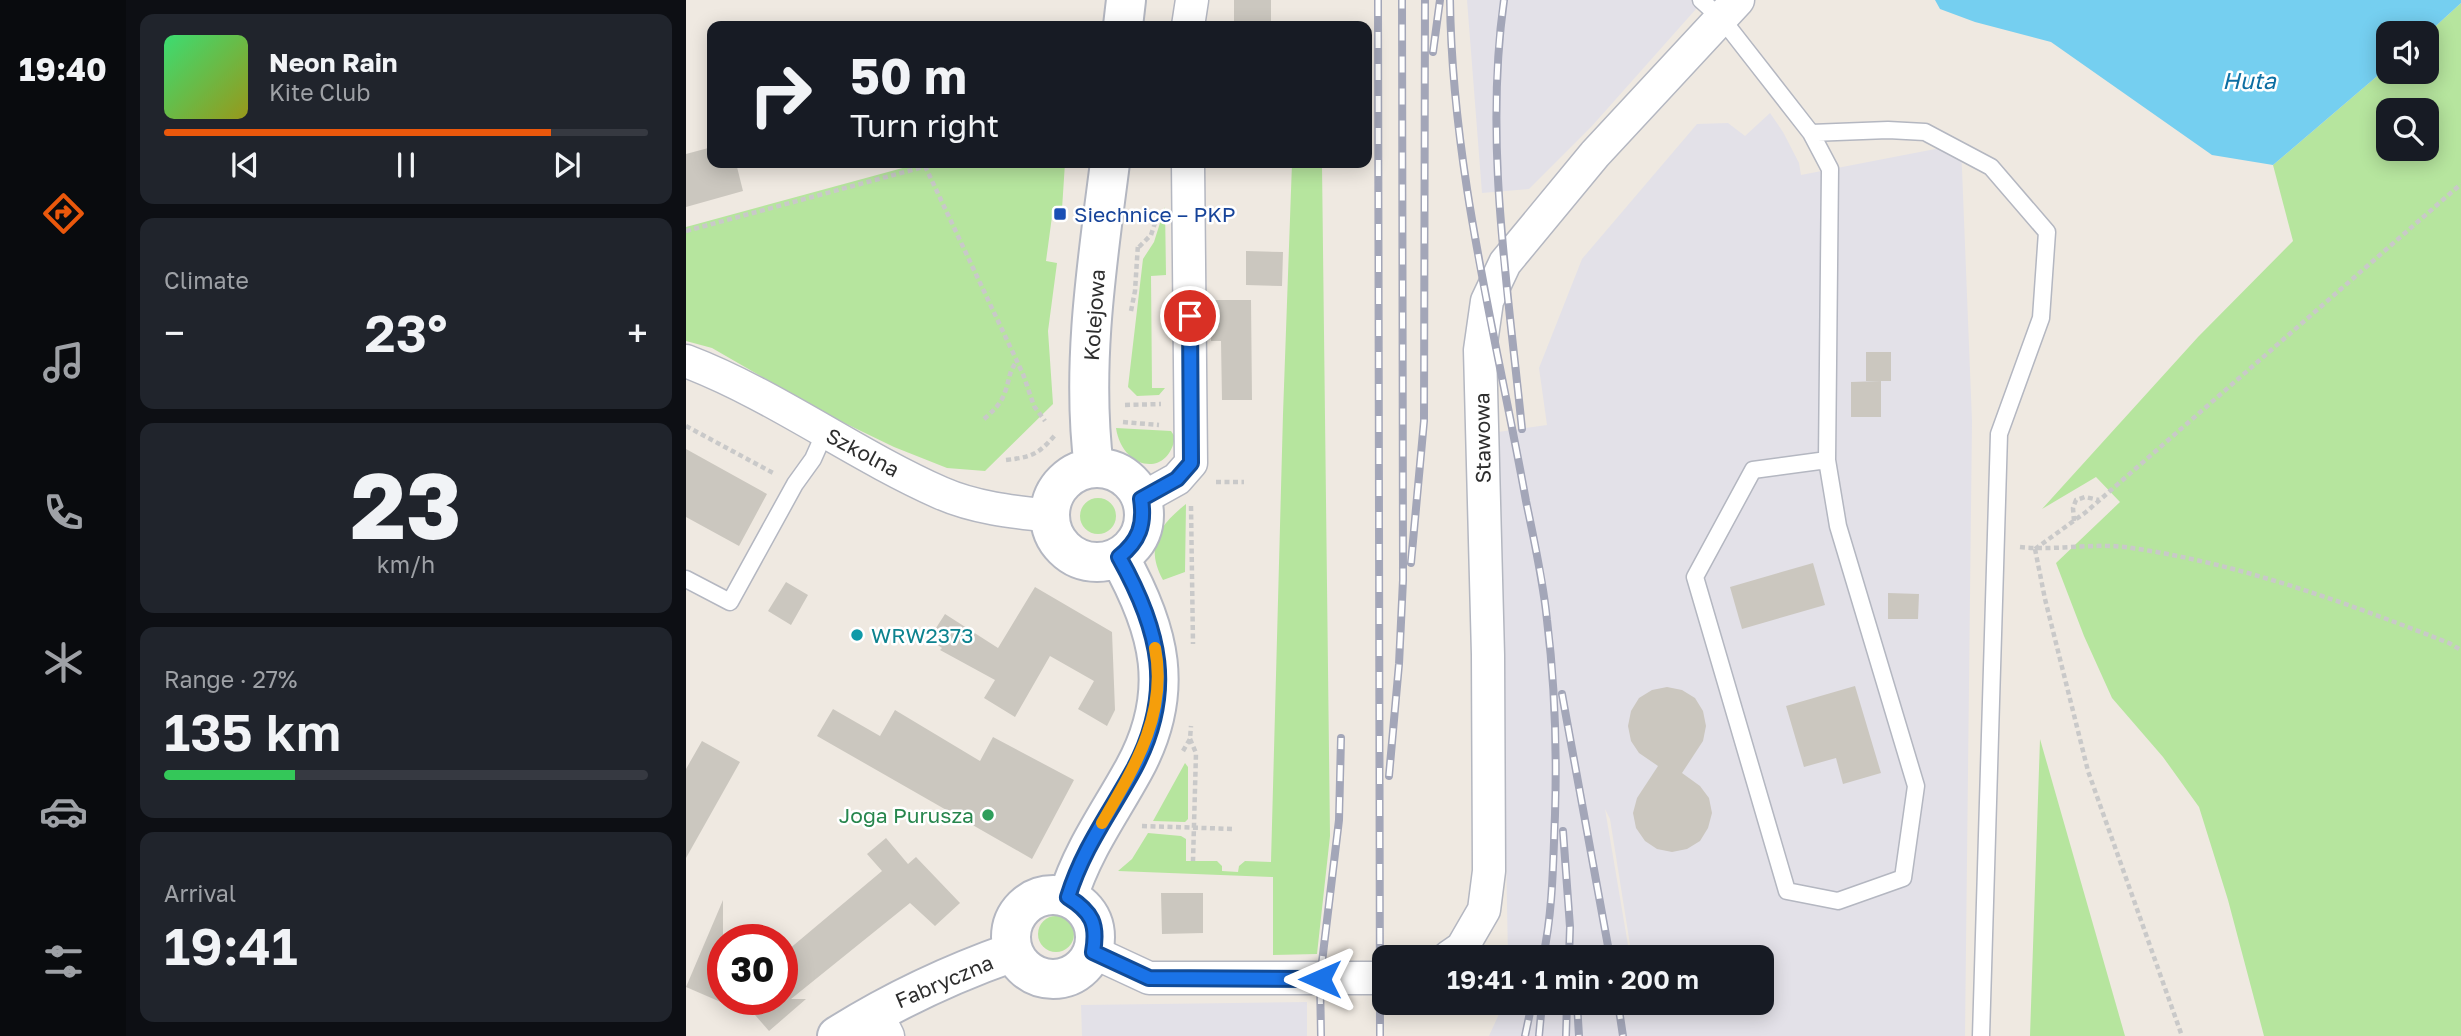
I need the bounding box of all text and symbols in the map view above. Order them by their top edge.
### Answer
map controls [2376,21,2439,161]
button: sound [2376,21,2439,84]
text: 50 m [850,46,967,105]
text: Neon Rain [269,47,398,78]
icon: right [735,49,826,140]
text: 19:40 [19,50,107,88]
water label: Huta [2222,66,2277,94]
text: Kite Club [269,78,370,106]
button: search [2376,98,2439,161]
text: Turn right [850,106,999,144]
icon: previous [226,146,264,184]
icon: pause [387,146,425,184]
icon: next [548,146,586,184]
icon: directions [39,189,88,238]
place label: Siechnice – PKP [1074,201,1235,227]
marker: Siechnice – PKP [1052,206,1068,222]
text: Climate [164,266,249,294]
street label: Kolejowa [1078,268,1110,362]
pin [1160,286,1220,346]
icon: arrive [1171,297,1209,335]
text: 23° [365,301,447,363]
text: − [164,310,185,355]
text: + [627,310,648,355]
icon: music [39,338,88,387]
street label: Stawowa [1468,392,1496,484]
street label: Szkolna [822,422,904,482]
text: 23 [350,450,462,559]
icon: phone [39,488,88,537]
text: km/h [377,550,435,578]
place label: WRW2373 [871,622,973,648]
marker: WRW2373 [849,627,865,643]
icon: climate [39,638,88,687]
text: Range · 27% [164,665,297,693]
text: 135 km [164,700,341,762]
icon: car [39,787,88,836]
place label: Joga Purusza [839,802,974,828]
marker: Joga Purusza [980,807,996,823]
text: Arrival [164,879,236,907]
text: 19:41 [164,914,298,976]
speed limit sign: 30 [707,924,798,1015]
icon: filters [39,937,88,986]
position arrow [1283,942,1357,1016]
street label: Fabryczna [891,949,997,1013]
text: 19:41 · 1 min · 200 m [1447,964,1699,995]

